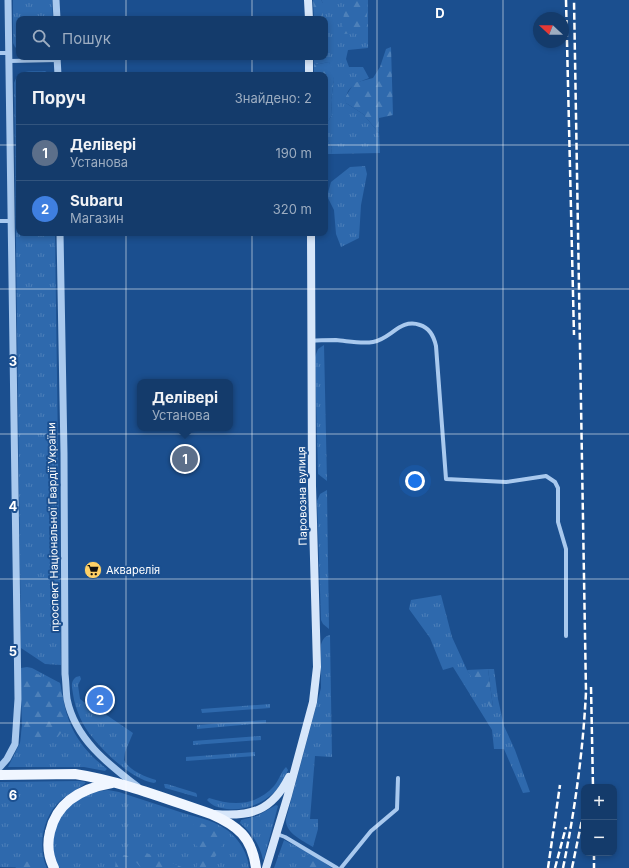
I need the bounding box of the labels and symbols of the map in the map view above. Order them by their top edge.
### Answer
text: D [435,5,445,21]
north arrow [533,12,569,48]
text: 3 [9,353,17,369]
street label: проспект Національної Гвардії України [44,422,62,632]
pin: 1 [172,444,198,474]
street label: Паровозна вулиця [294,446,310,546]
your location [405,471,425,491]
text: 4 [9,498,18,514]
supermarket icon: Акварелія [83,560,103,580]
place label: Акварелія [106,563,160,577]
text: 5 [9,643,17,659]
pin: 2 [87,685,113,715]
text: 6 [9,787,17,803]

